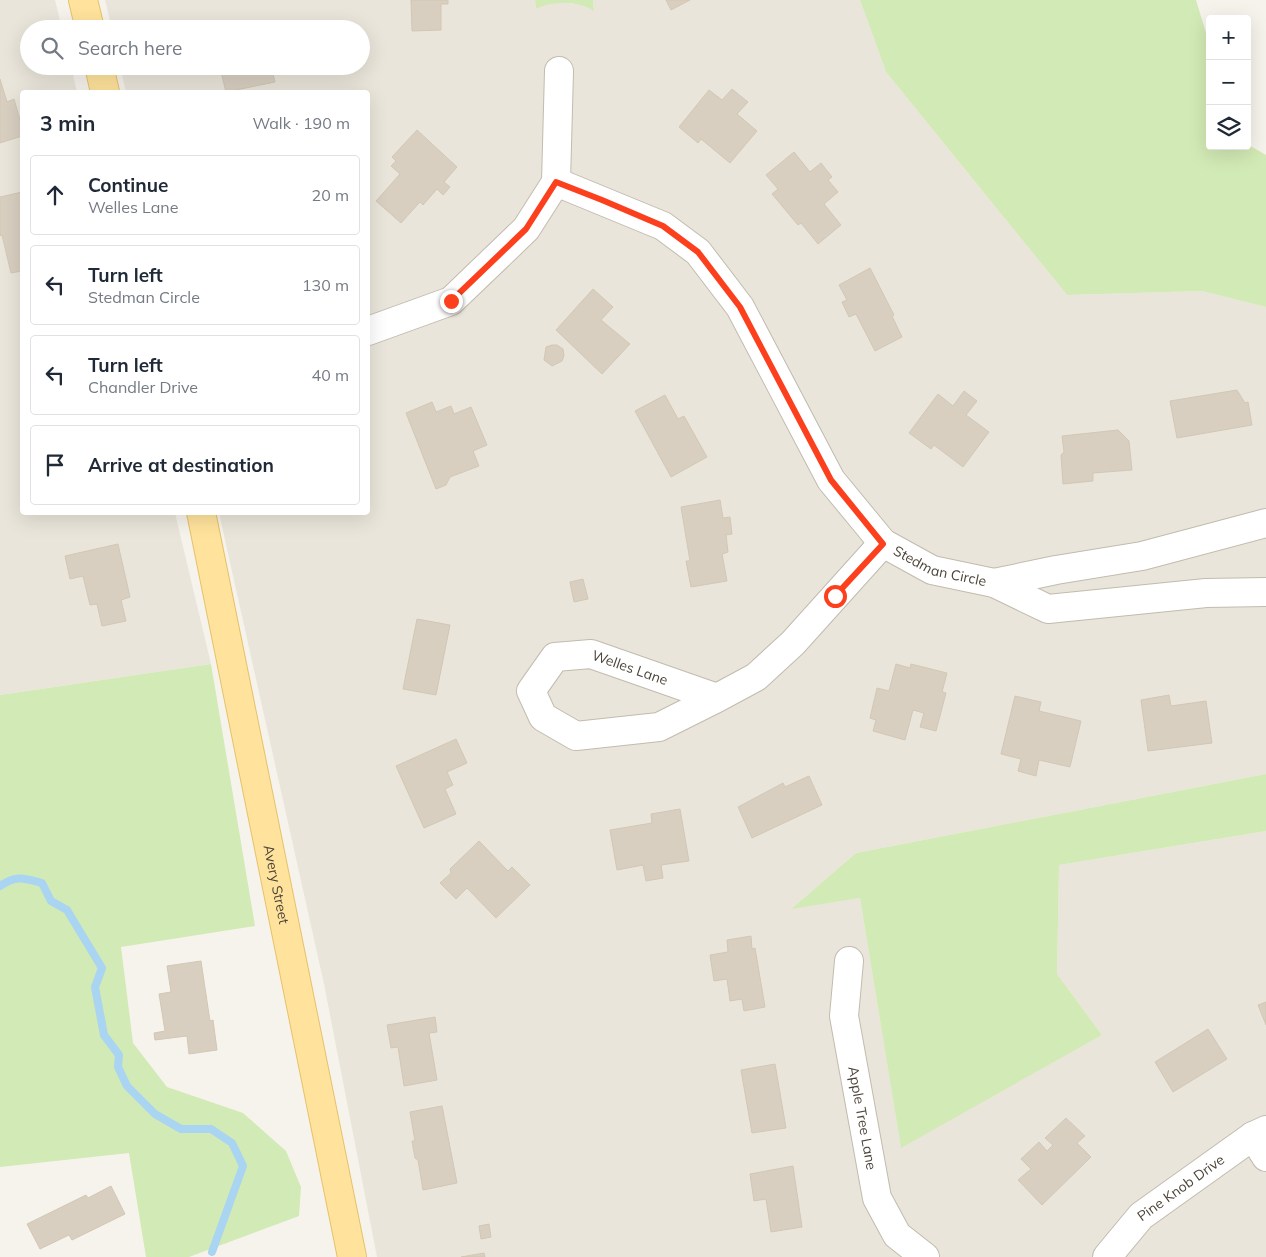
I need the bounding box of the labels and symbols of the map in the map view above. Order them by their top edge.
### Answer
route end [440,290,463,313]
street label: Stedman Circle [890,542,988,590]
route start [824,585,847,608]
street label: Welles Lane [590,646,670,689]
street label: Avery Street [260,843,293,926]
street label: Apple Tree Lane [844,1065,881,1171]
street label: Pine Knob Drive [1134,1150,1228,1225]

